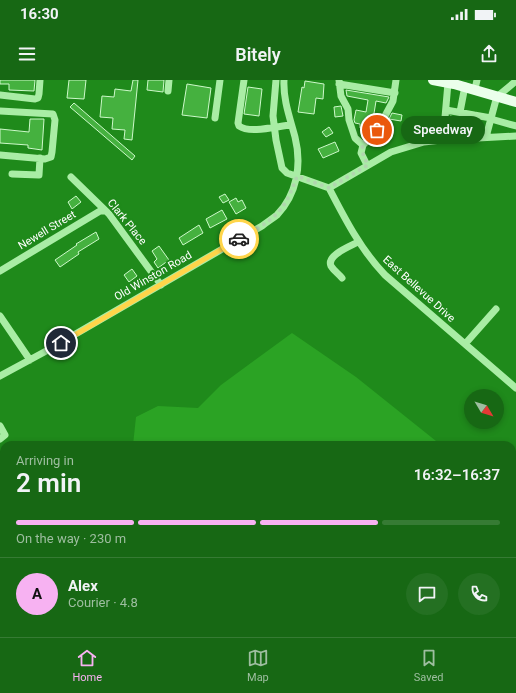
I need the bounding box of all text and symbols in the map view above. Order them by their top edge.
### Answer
text: 16:30 [20,5,59,23]
icon: menu [16,43,38,65]
icon: share [478,43,500,65]
text: Bitely [235,44,281,65]
pin [360,113,394,147]
callout: Speedway [401,116,485,144]
icon: bag [366,119,388,141]
text: Speedway [413,122,473,137]
street label: Clark Place [105,197,149,248]
street label: Newell Street [16,208,78,252]
courier [219,219,259,259]
icon: car [228,228,250,250]
street label: Old Winston Road [112,249,194,303]
street label: East Bellevue Drive [380,253,458,325]
pin [44,326,78,360]
icon: home [50,332,72,354]
north arrow [464,389,504,429]
map controls [464,389,504,429]
text: Arriving in [16,453,74,468]
text: 16:32–16:37 [414,466,500,484]
text: 2 min [16,468,81,498]
text: On the way · 230 m [16,531,126,546]
button: chat [406,573,448,615]
button: phone [458,573,500,615]
text: Alex [68,577,98,595]
text: A [32,585,42,603]
text: Courier · 4.8 [68,595,138,610]
tab: Home [72,647,102,684]
tab: Map [247,647,269,684]
tab: Saved [414,647,444,684]

